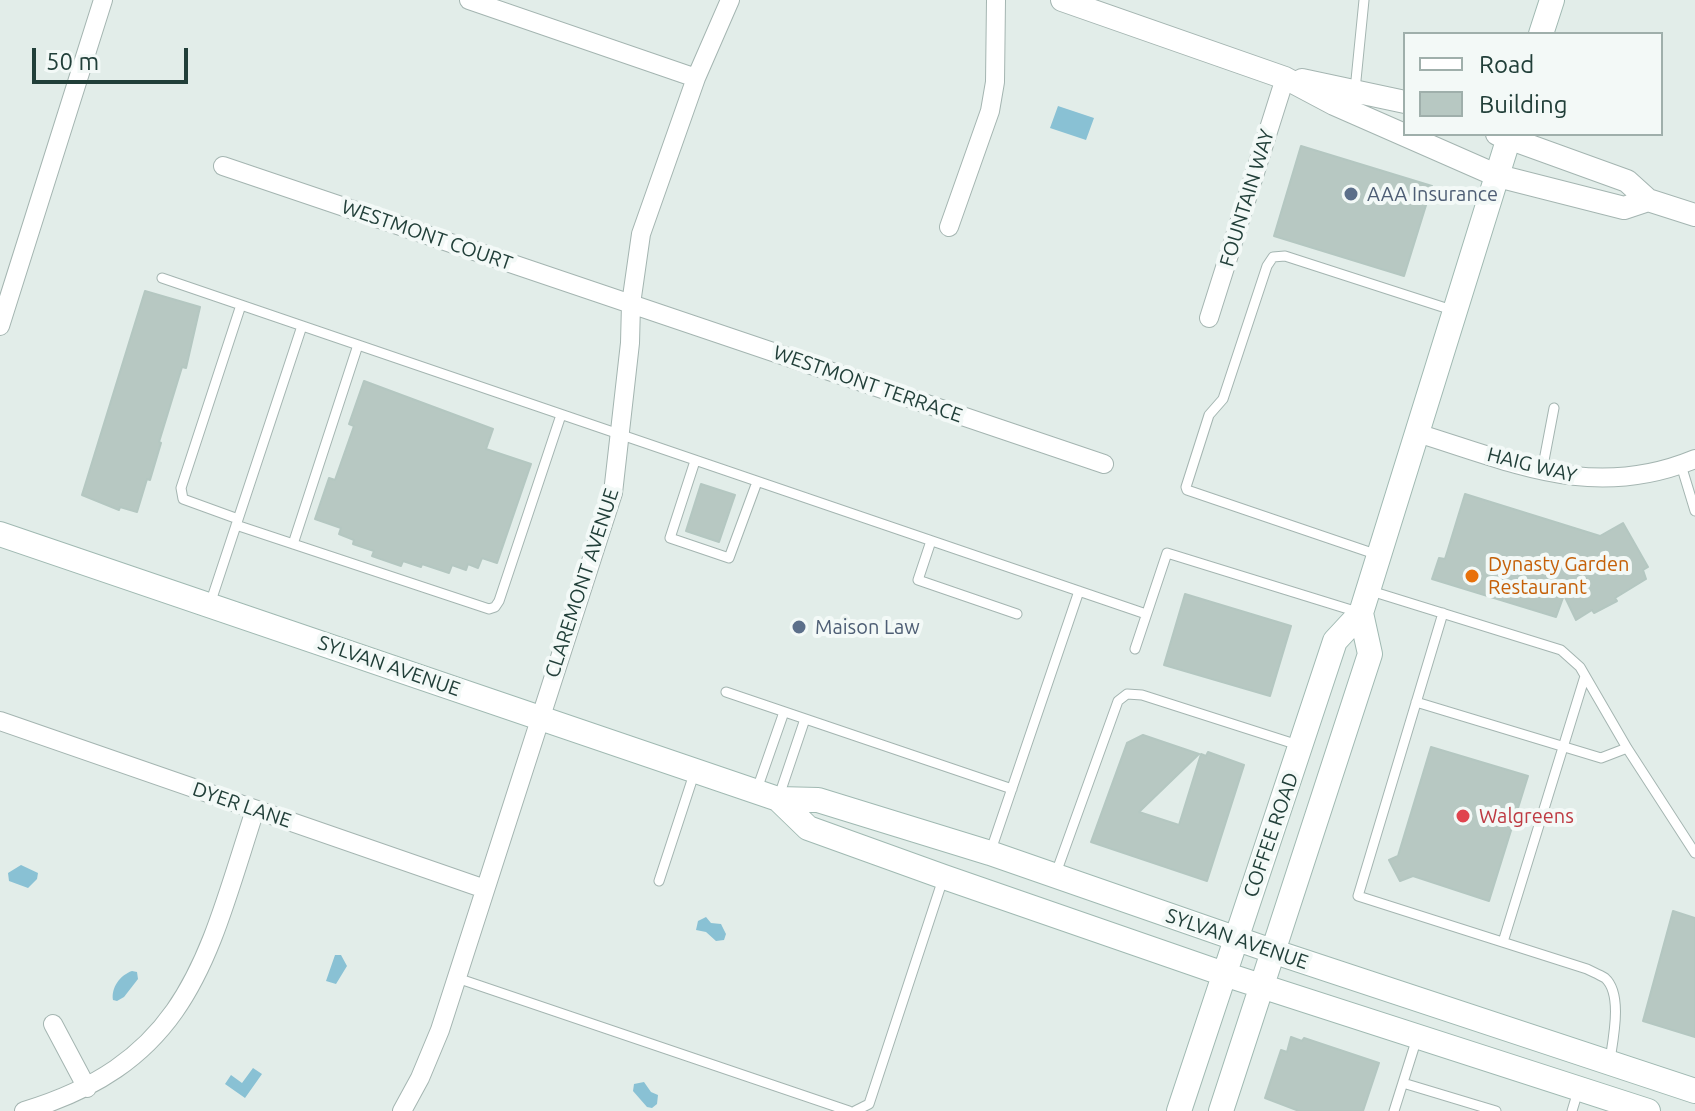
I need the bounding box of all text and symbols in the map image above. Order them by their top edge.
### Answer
scale bar [36,32,192,82]
legend [1403,32,1663,136]
text: 50 m [46,48,99,75]
text: Road [1479,51,1534,78]
text: Building [1479,91,1567,118]
street label: FOUNTAIN WAY [1215,126,1279,270]
place label: AAA Insurance [1367,182,1498,206]
marker: AAA Insurance [1342,185,1360,203]
street label: WESTMONT COURT [338,195,516,275]
street label: WESTMONT TERRACE [770,340,966,428]
street label: HAIG WAY [1485,442,1579,488]
street label: CLAREMONT AVENUE [540,485,624,681]
place label: Dynasty Garden Restaurant [1488,552,1629,599]
marker: Dynasty Garden Restaurant [1463,567,1481,585]
place label: Maison Law [815,615,920,639]
marker: Maison Law [790,618,808,636]
street label: SYLVAN AVENUE [315,630,463,702]
street label: COFFEE ROAD [1238,769,1304,901]
street label: DYER LANE [190,777,294,833]
place label: Walgreens [1479,804,1574,828]
marker: Walgreens [1454,807,1472,825]
street label: SYLVAN AVENUE [1163,903,1311,975]

